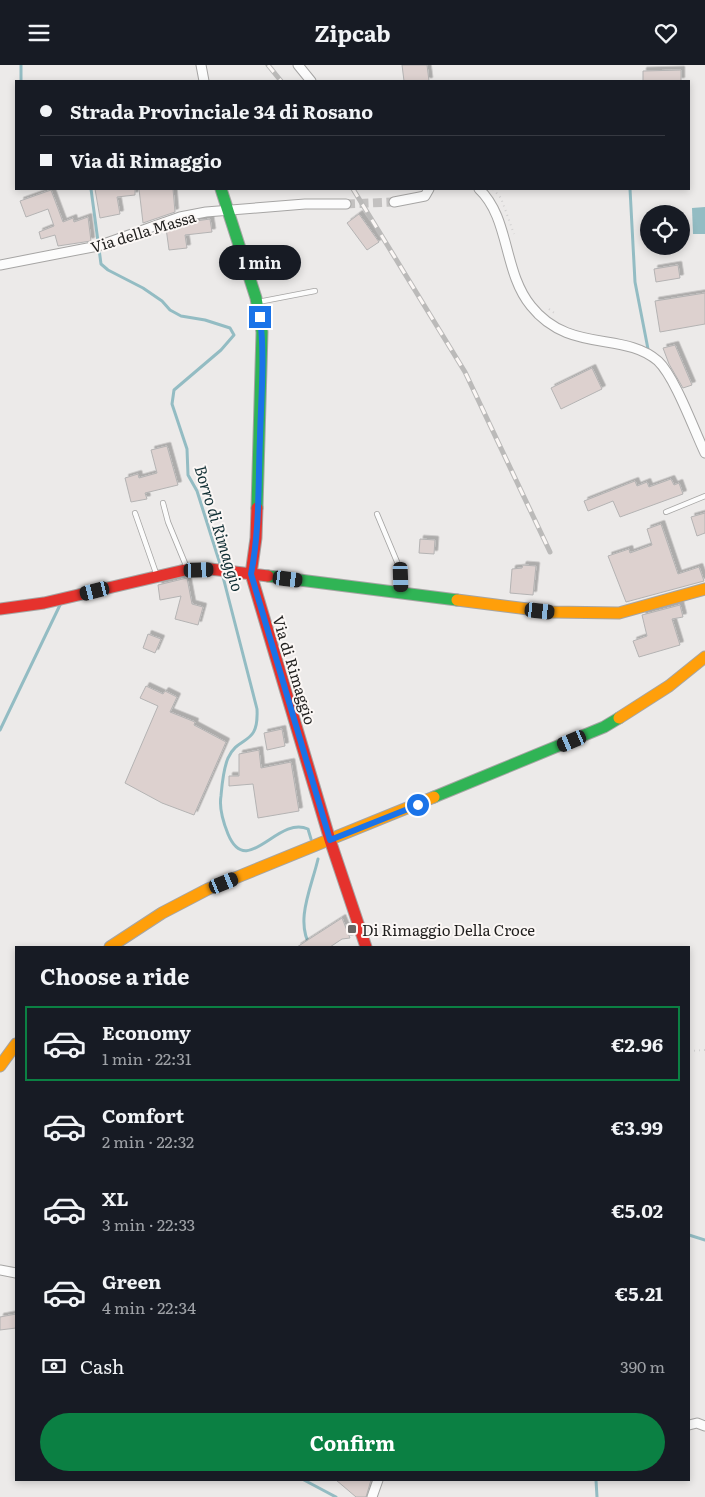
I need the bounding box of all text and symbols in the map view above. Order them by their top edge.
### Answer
text: Zipcab [314,16,391,49]
icon: menu [25,19,53,47]
icon: heart [652,19,680,47]
text: Strada Provinciale 34 di Rosano [70,97,373,125]
text: Via di Rimaggio [70,146,222,174]
street label: Via della Massa [88,204,199,258]
map controls [640,205,690,255]
button: locate [640,205,690,255]
callout: 1 min [219,245,301,279]
text: 1 min [239,250,281,274]
route end [249,306,271,328]
water label: Borro di Rimaggio [189,462,251,594]
car [183,562,214,578]
car [392,562,409,592]
car [272,570,303,588]
car [78,580,111,602]
car [524,602,555,620]
street label: Via di Rimaggio [267,613,323,728]
car [555,728,588,754]
route start [407,794,429,816]
car [207,870,240,896]
place label: Di Rimaggio Della Croce [362,918,535,941]
marker: Di Rimaggio Della Croce [346,923,358,935]
text: Choose a ride [40,959,189,992]
text: Economy [102,1018,191,1046]
icon: car [42,1021,87,1066]
text: €2.96 [611,1030,663,1058]
text: 1 min · 22:31 [102,1046,191,1070]
text: Comfort [102,1101,184,1129]
icon: car [42,1104,87,1149]
text: €3.99 [611,1113,663,1141]
text: 2 min · 22:32 [102,1129,194,1153]
text: XL [102,1184,129,1212]
icon: car [42,1187,87,1232]
text: €5.02 [612,1196,663,1224]
text: 3 min · 22:33 [102,1212,195,1236]
text: Green [102,1267,161,1295]
icon: car [42,1270,87,1315]
text: €5.21 [615,1279,663,1307]
text: 4 min · 22:34 [102,1295,196,1319]
icon: cash [40,1352,68,1380]
text: Cash [80,1352,124,1380]
text: 390 m [620,1354,665,1378]
button: Confirm [40,1413,665,1471]

